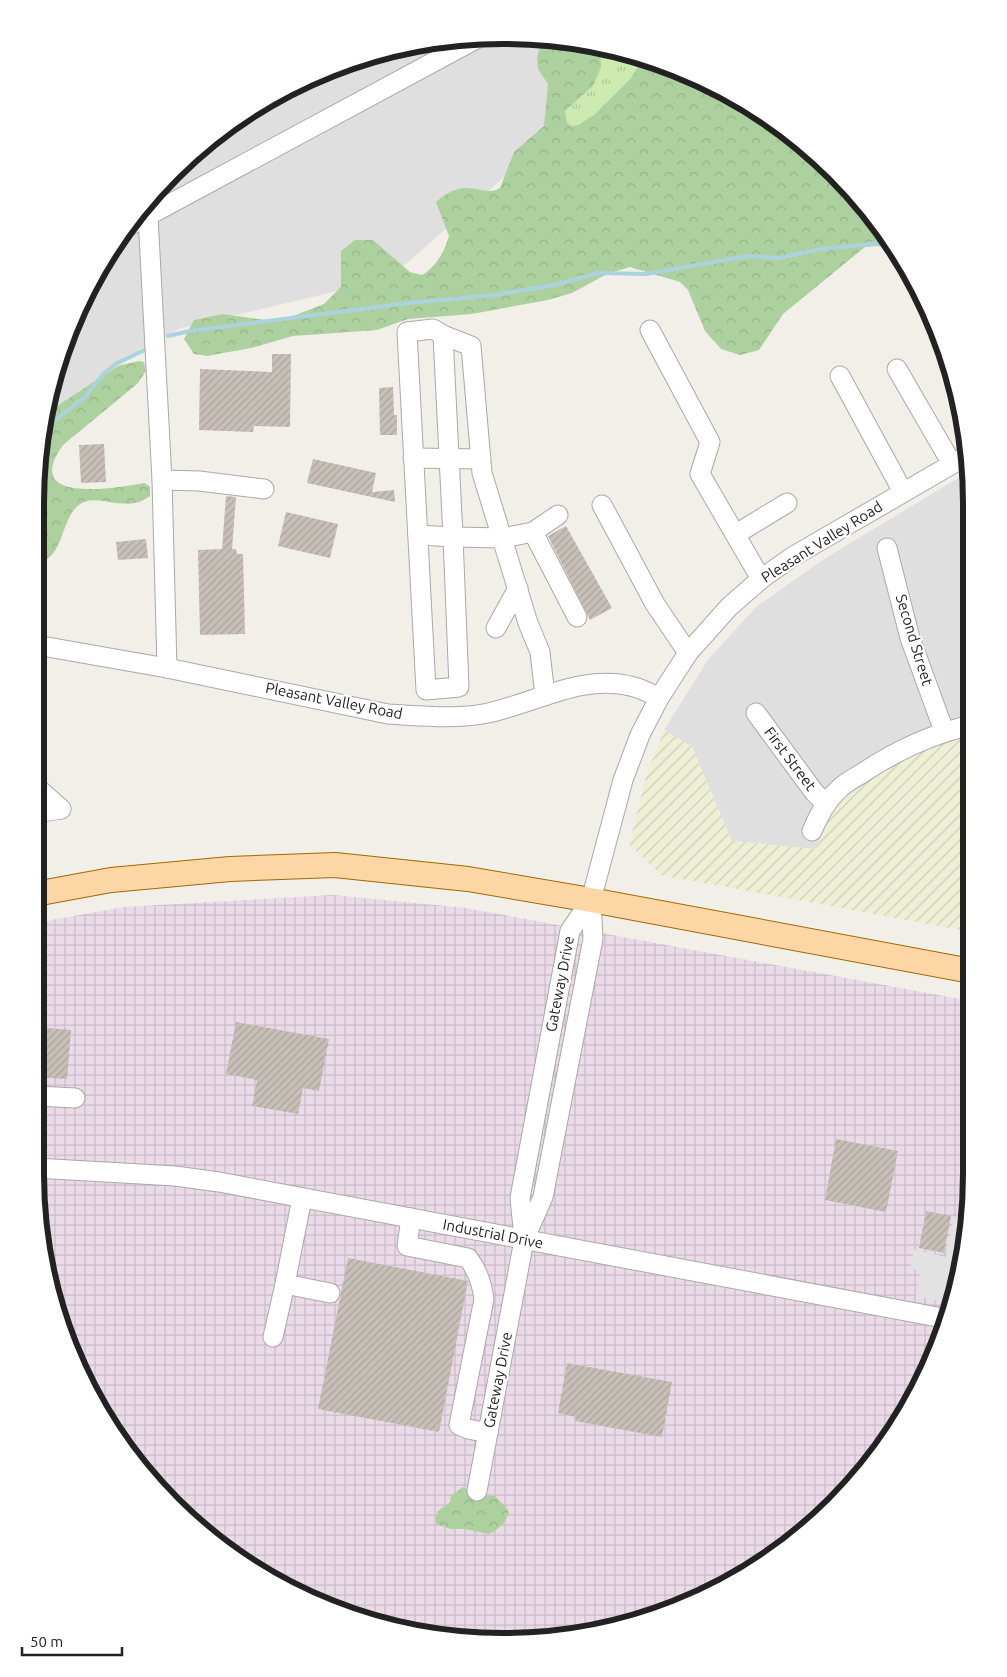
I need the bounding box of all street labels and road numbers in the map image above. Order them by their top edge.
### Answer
street label: Pleasant Valley Road [758,497,885,586]
street label: Second Street [893,592,936,688]
street label: Pleasant Valley Road [264,679,404,722]
street label: First Street [761,724,820,794]
street label: Gateway Drive [542,935,577,1033]
street label: Industrial Drive [441,1215,545,1252]
street label: Gateway Drive [480,1331,515,1429]

